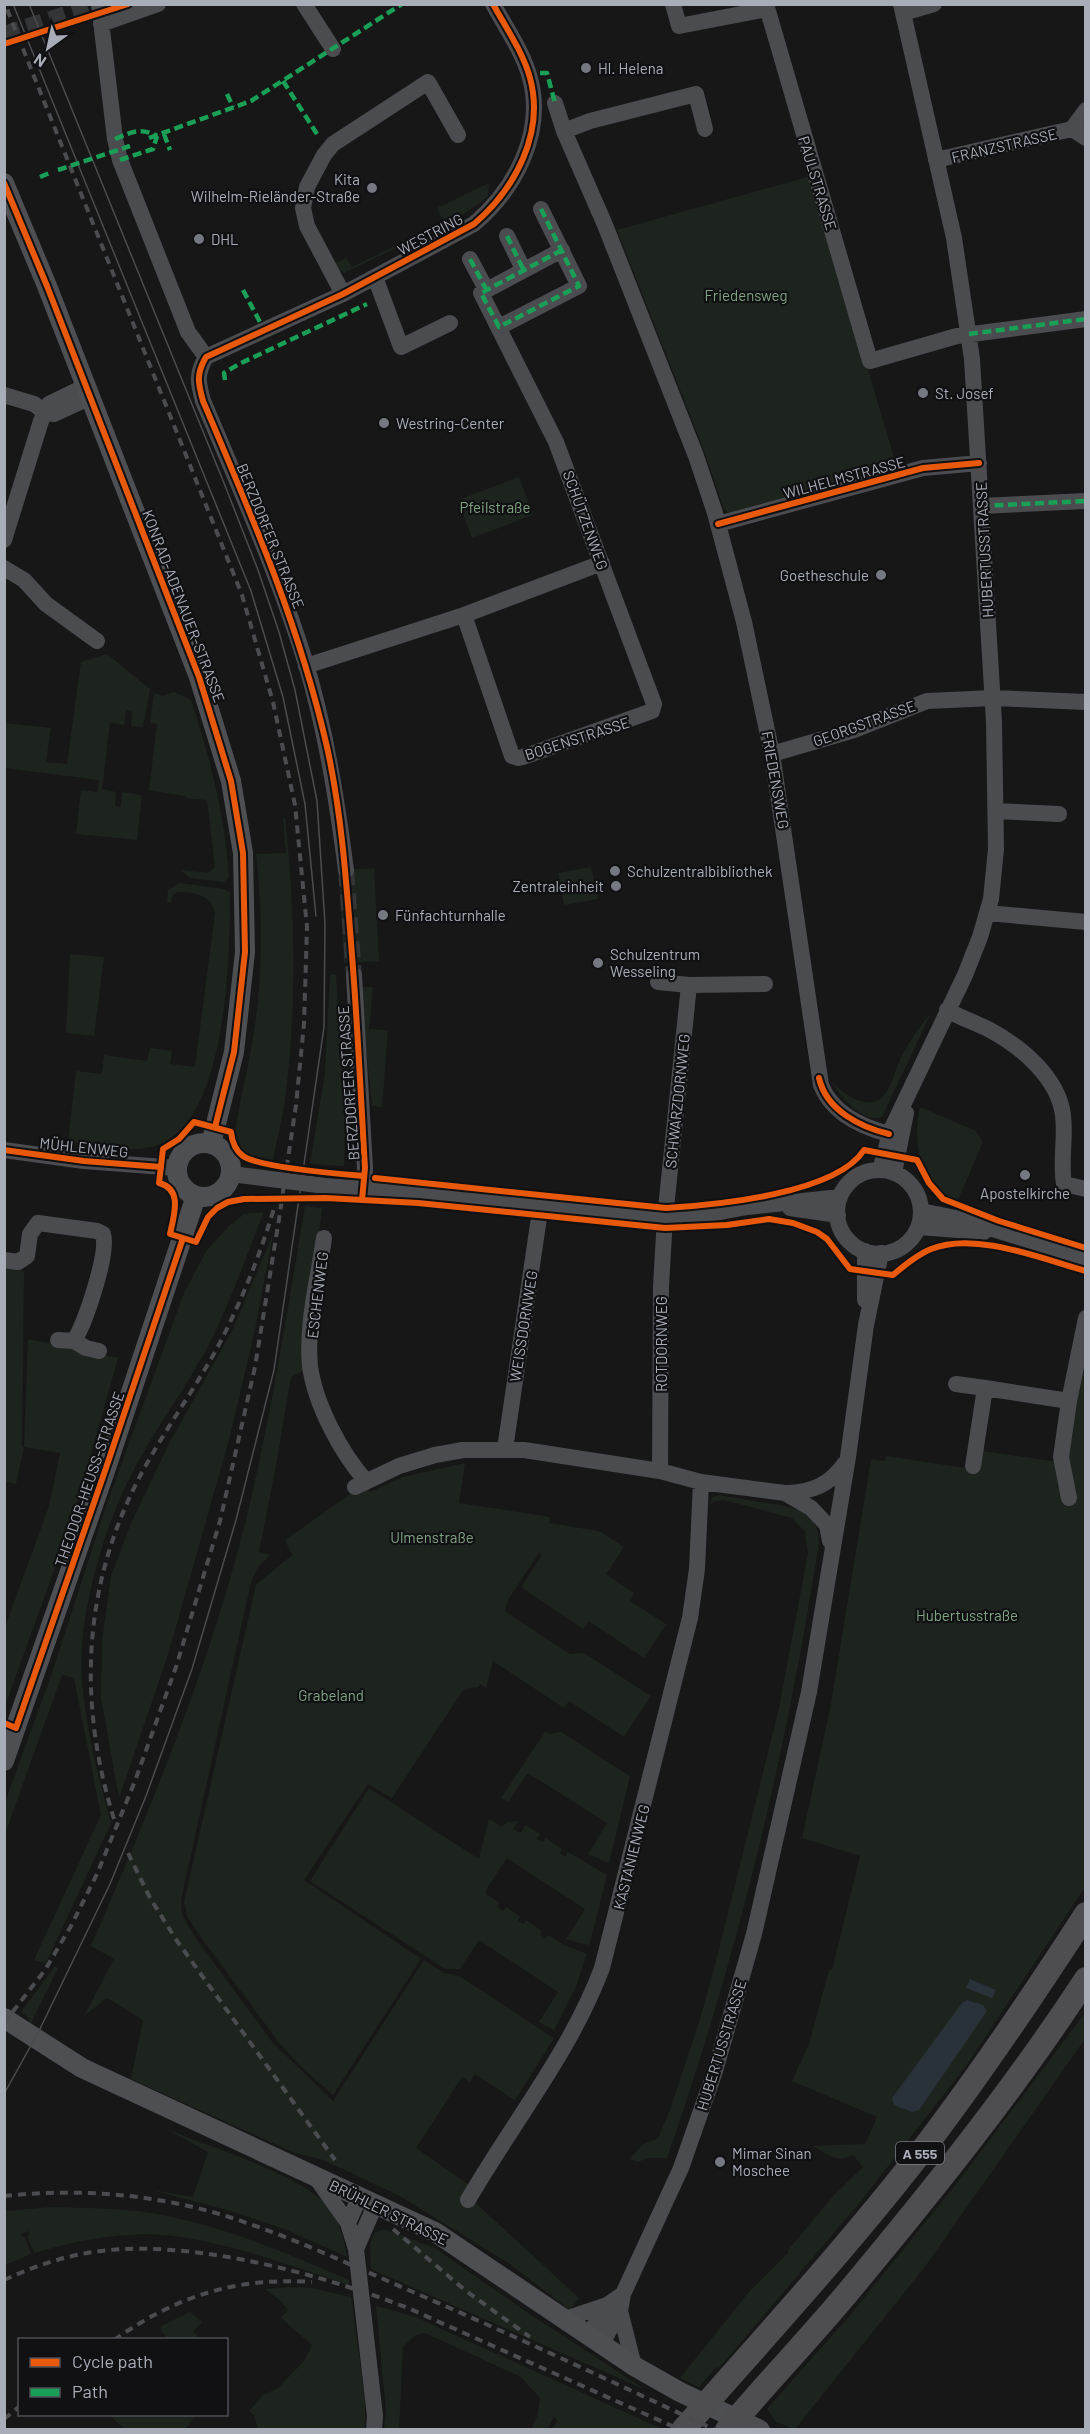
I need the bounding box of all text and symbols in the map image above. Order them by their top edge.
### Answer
north arrow [18,18,78,78]
text: N [30,50,49,72]
place label: Hl. Helena [598,59,663,77]
marker: Hl. Helena [579,61,593,75]
street label: FRANZSTRASSE [950,124,1058,166]
street label: PAULSTRASSE [795,134,841,232]
place label: Kita Wilhelm-Rieländer-Straße [191,170,360,205]
marker: Kita Wilhelm-Rieländer-Straße [365,181,379,195]
street label: WESTRING [394,209,466,259]
place label: DHL [211,230,239,248]
marker: DHL [192,232,206,246]
park label: Friedensweg [704,286,788,304]
place label: St. Josef [935,384,994,402]
marker: St. Josef [916,386,930,400]
place label: Westring-Center [396,414,505,432]
marker: Westring-Center [377,416,391,430]
street label: WILHELMSTRASSE [781,452,907,502]
street label: BERZDORFER STRASSE [234,461,308,611]
street label: SCHÜTZENWEG [560,468,612,572]
street label: HUBERTUSSTRASSE [971,482,997,618]
park label: Pfeilstraße [460,498,530,516]
street label: KONRAD-ADENAUER-STRASSE [139,507,229,705]
place label: Goetheschule [780,566,869,584]
marker: Goetheschule [874,568,888,582]
street label: GEORGSTRASSE [810,696,918,750]
street label: BOGENSTRASSE [522,713,632,763]
street label: FRIEDENSWEG [759,730,793,830]
place label: Schulzentralbibliothek [627,862,773,880]
marker: Schulzentralbibliothek [608,864,622,878]
place label: Zentraleinheit [513,877,604,895]
marker: Zentraleinheit [609,879,623,893]
place label: Fünfachturnhalle [395,906,506,924]
marker: Fünfachturnhalle [376,908,390,922]
place label: Schulzentrum Wesseling [610,945,700,980]
marker: Schulzentrum Wesseling [591,956,605,970]
street label: BERZDORFER STRASSE [334,1005,362,1161]
street label: SCHWARZDORNWEG [661,1033,693,1169]
street label: MÜHLENWEG [39,1133,129,1161]
marker: Apostelkirche [1018,1168,1032,1182]
place label: Apostelkirche [980,1184,1070,1202]
street label: ESCHENWEG [303,1251,331,1339]
street label: WEISSDORNWEG [505,1269,541,1383]
street label: ROTDORNWEG [652,1296,670,1392]
street label: THEODOR-HEUSS-STRASSE [50,1389,128,1569]
park label: Ulmenstraße [390,1528,474,1546]
park label: Hubertusstraße [916,1606,1018,1624]
park label: Grabeland [298,1686,364,1704]
street label: KASTANIENWEG [609,1802,653,1912]
street label: HUBERTUSSTRASSE [693,1977,749,2113]
road number: A 555 [896,2142,944,2164]
place label: Mimar Sinan Moschee [732,2144,812,2179]
marker: Mimar Sinan Moschee [713,2155,727,2169]
street label: BRÜHLER STRASSE [327,2175,451,2249]
legend [18,2338,228,2416]
text: Cycle path [72,2350,153,2372]
text: Path [72,2380,108,2402]

